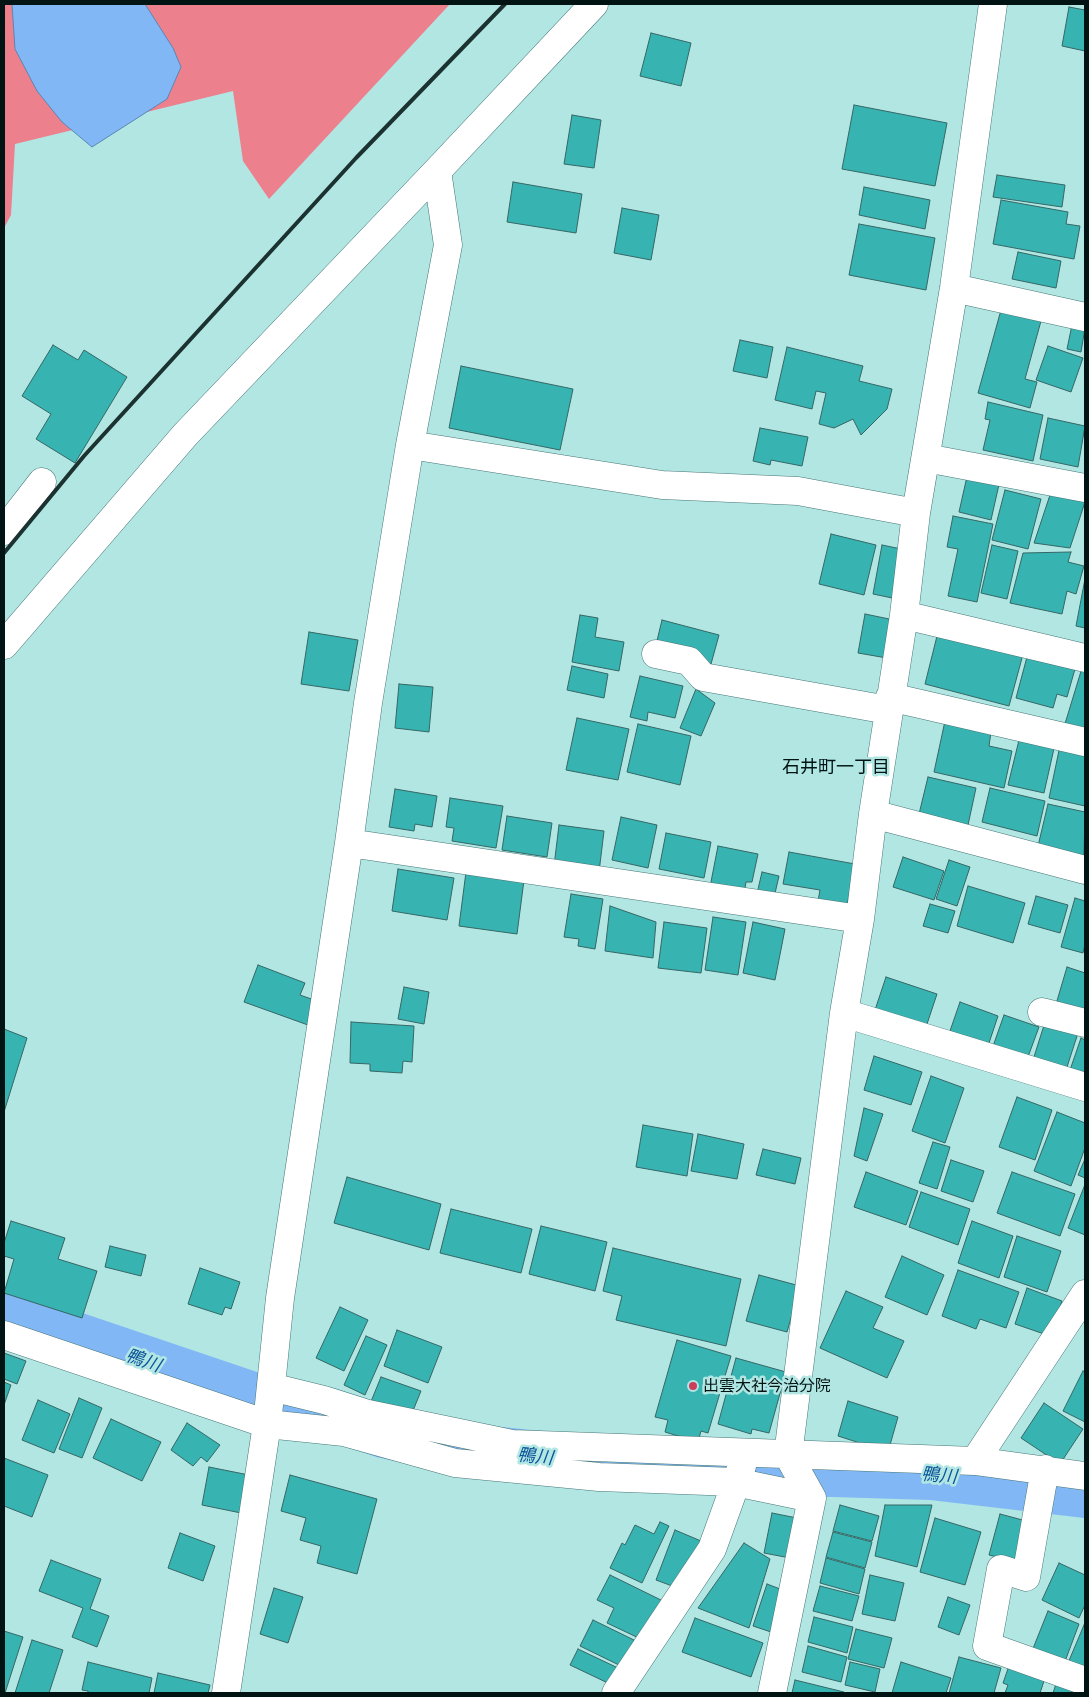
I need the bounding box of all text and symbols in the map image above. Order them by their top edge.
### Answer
district label: 石井町一丁目 [782,757,890,779]
water label: 鴨川 [122,1345,164,1377]
place label: 出雲大社今治分院 [703,1376,831,1396]
marker: 出雲大社今治分院 [687,1380,699,1392]
water label: 鴨川 [516,1444,554,1470]
water label: 鴨川 [920,1464,958,1488]

